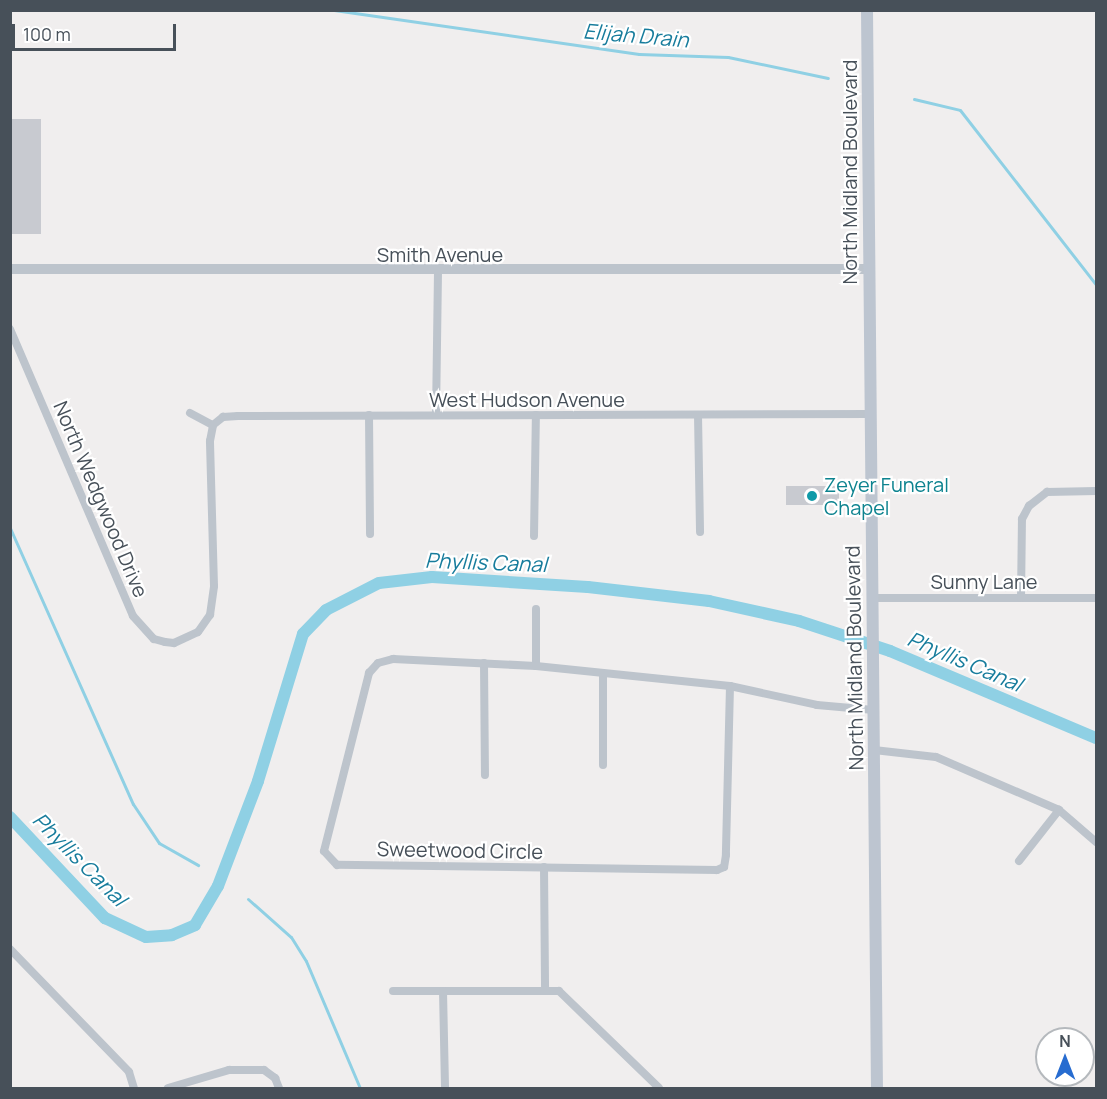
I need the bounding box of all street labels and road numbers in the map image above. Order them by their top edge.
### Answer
street label: North Midland Boulevard [837,60,861,284]
street label: Smith Avenue [377,242,503,266]
street label: West Hudson Avenue [429,387,625,411]
street label: North Wedgwood Drive [49,397,153,601]
street label: North Midland Boulevard [840,545,868,771]
street label: Sunny Lane [931,569,1037,593]
street label: Sweetwood Circle [377,837,543,863]

